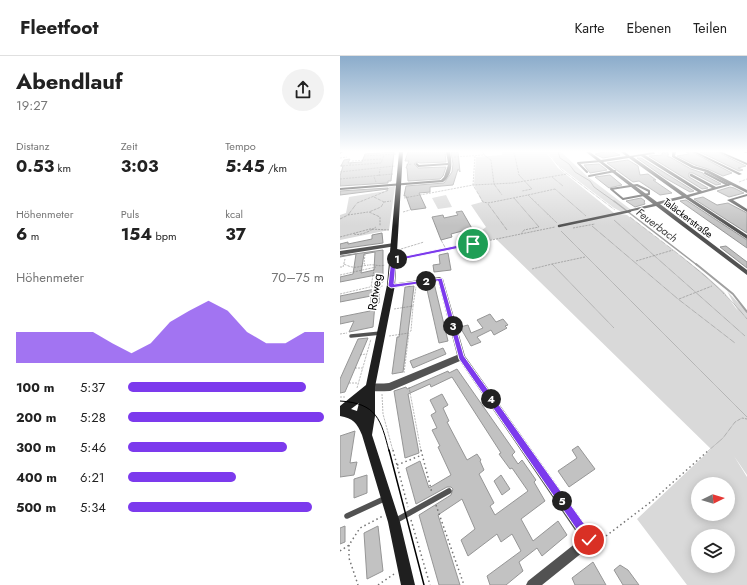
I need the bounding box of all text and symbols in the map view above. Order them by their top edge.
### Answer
text: Fleetfoot [20,14,98,41]
text: Karte [574,18,604,38]
text: Ebenen [626,18,671,38]
text: Teilen [693,18,727,38]
text: Abendlauf [16,65,123,97]
button: share [282,69,324,111]
text: 19:27 [16,96,47,115]
text: Distanz [16,138,50,154]
text: Zeit [121,138,138,154]
text: Tempo [225,138,256,154]
text: 0.53 [16,154,54,178]
text: 3:03 [121,154,159,178]
text: 5:45 [225,154,265,178]
text: km [54,160,71,176]
text: /km [265,160,287,176]
street label: Taläckerstraße [660,194,716,242]
water label: Feuerbach [633,204,681,246]
text: Höhenmeter [16,206,73,222]
text: Puls [121,206,139,222]
text: kcal [225,206,243,222]
text: 6 [16,222,27,246]
text: 154 [121,222,152,246]
text: 37 [225,222,246,246]
pin [456,227,490,261]
text: m [27,228,39,244]
text: bpm [152,228,177,244]
icon: arrive [462,233,484,255]
pin: 1 [387,249,407,269]
text: 1 [394,251,400,267]
text: Höhenmeter [16,268,84,287]
text: 70–75 m [272,268,324,287]
pin: 2 [416,271,436,291]
street label: Rotweg [363,272,387,312]
text: 2 [422,273,430,289]
pin: 3 [443,316,463,336]
text: 3 [450,318,456,334]
text: 100 m [16,378,54,397]
text: 5:37 [80,378,105,397]
pin: 4 [481,389,501,409]
text: 4 [487,391,495,407]
text: 200 m [16,408,56,427]
text: 5:28 [80,408,106,427]
text: 300 m [16,438,56,457]
text: 5:46 [80,438,106,457]
text: 400 m [16,468,57,487]
text: 6:21 [80,468,105,487]
north arrow [691,477,735,521]
map controls [691,477,735,573]
pin: 5 [552,491,572,511]
text: 5 [558,493,566,509]
text: 500 m [16,498,56,517]
text: 5:34 [80,498,106,517]
pin [572,523,606,557]
icon: check [578,529,600,551]
button: layers [691,529,735,573]

